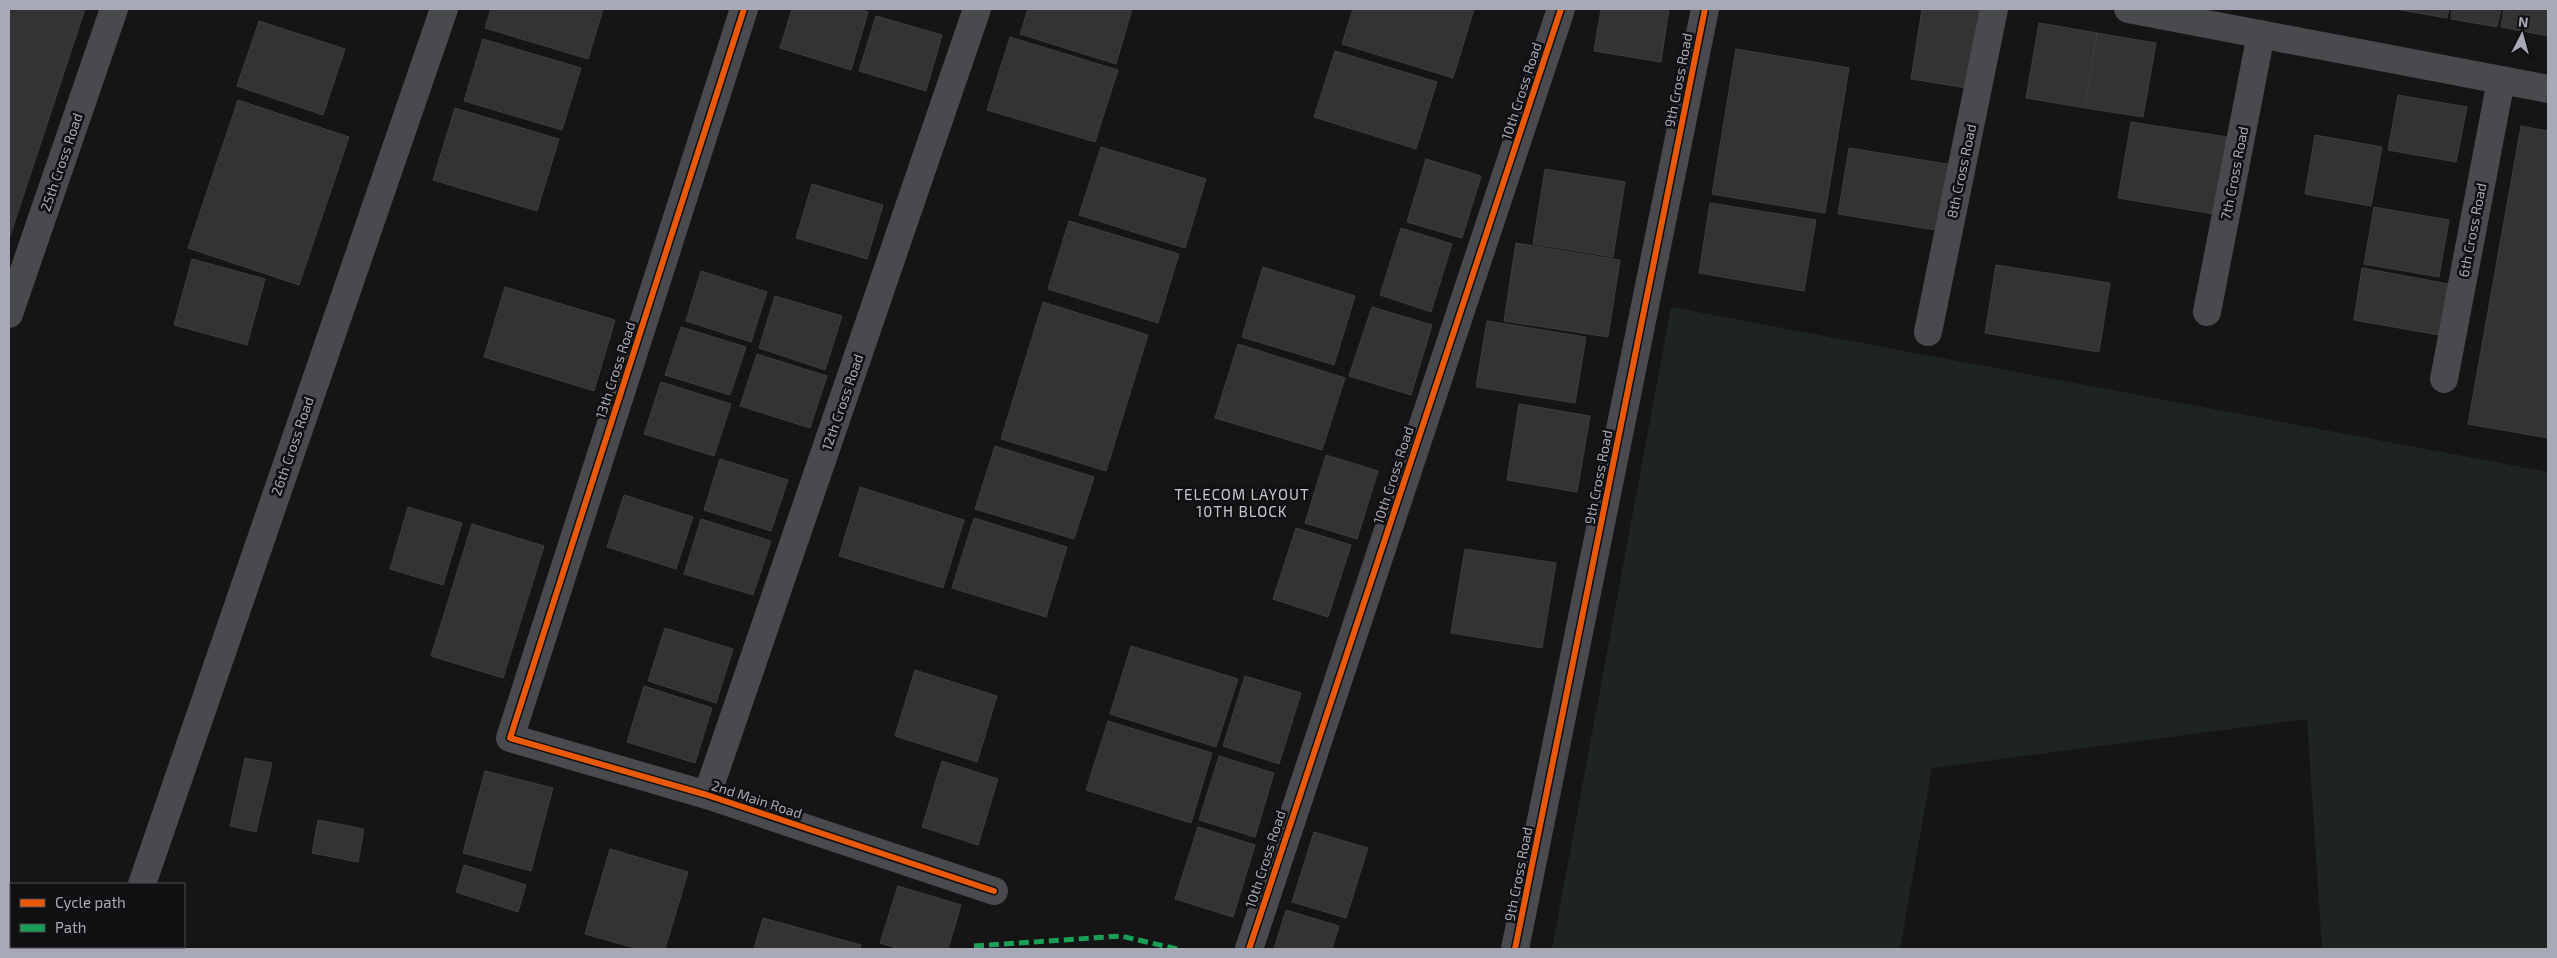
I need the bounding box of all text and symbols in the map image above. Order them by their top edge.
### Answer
north arrow [2497,10,2547,60]
text: N [2517,13,2529,31]
street label: 9th Cross Road [1661,31,1695,129]
street label: 10th Cross Road [1497,40,1545,142]
street label: 25th Cross Road [36,111,86,213]
street label: 8th Cross Road [1943,122,1979,220]
street label: 7th Cross Road [2217,125,2251,221]
street label: 6th Cross Road [2455,181,2489,279]
street label: 13th Cross Road [591,319,639,421]
street label: 12th Cross Road [818,351,866,453]
street label: 26th Cross Road [267,394,317,498]
street label: 10th Cross Road [1369,424,1417,526]
street label: 9th Cross Road [1581,428,1615,526]
district label: TELECOM LAYOUT 10TH BLOCK [1174,485,1310,520]
street label: 2nd Main Road [710,776,804,822]
street label: 10th Cross Road [1241,808,1289,910]
street label: 9th Cross Road [1501,825,1535,923]
legend [10,883,185,948]
text: Cycle path [55,893,126,911]
text: Path [55,918,86,936]

